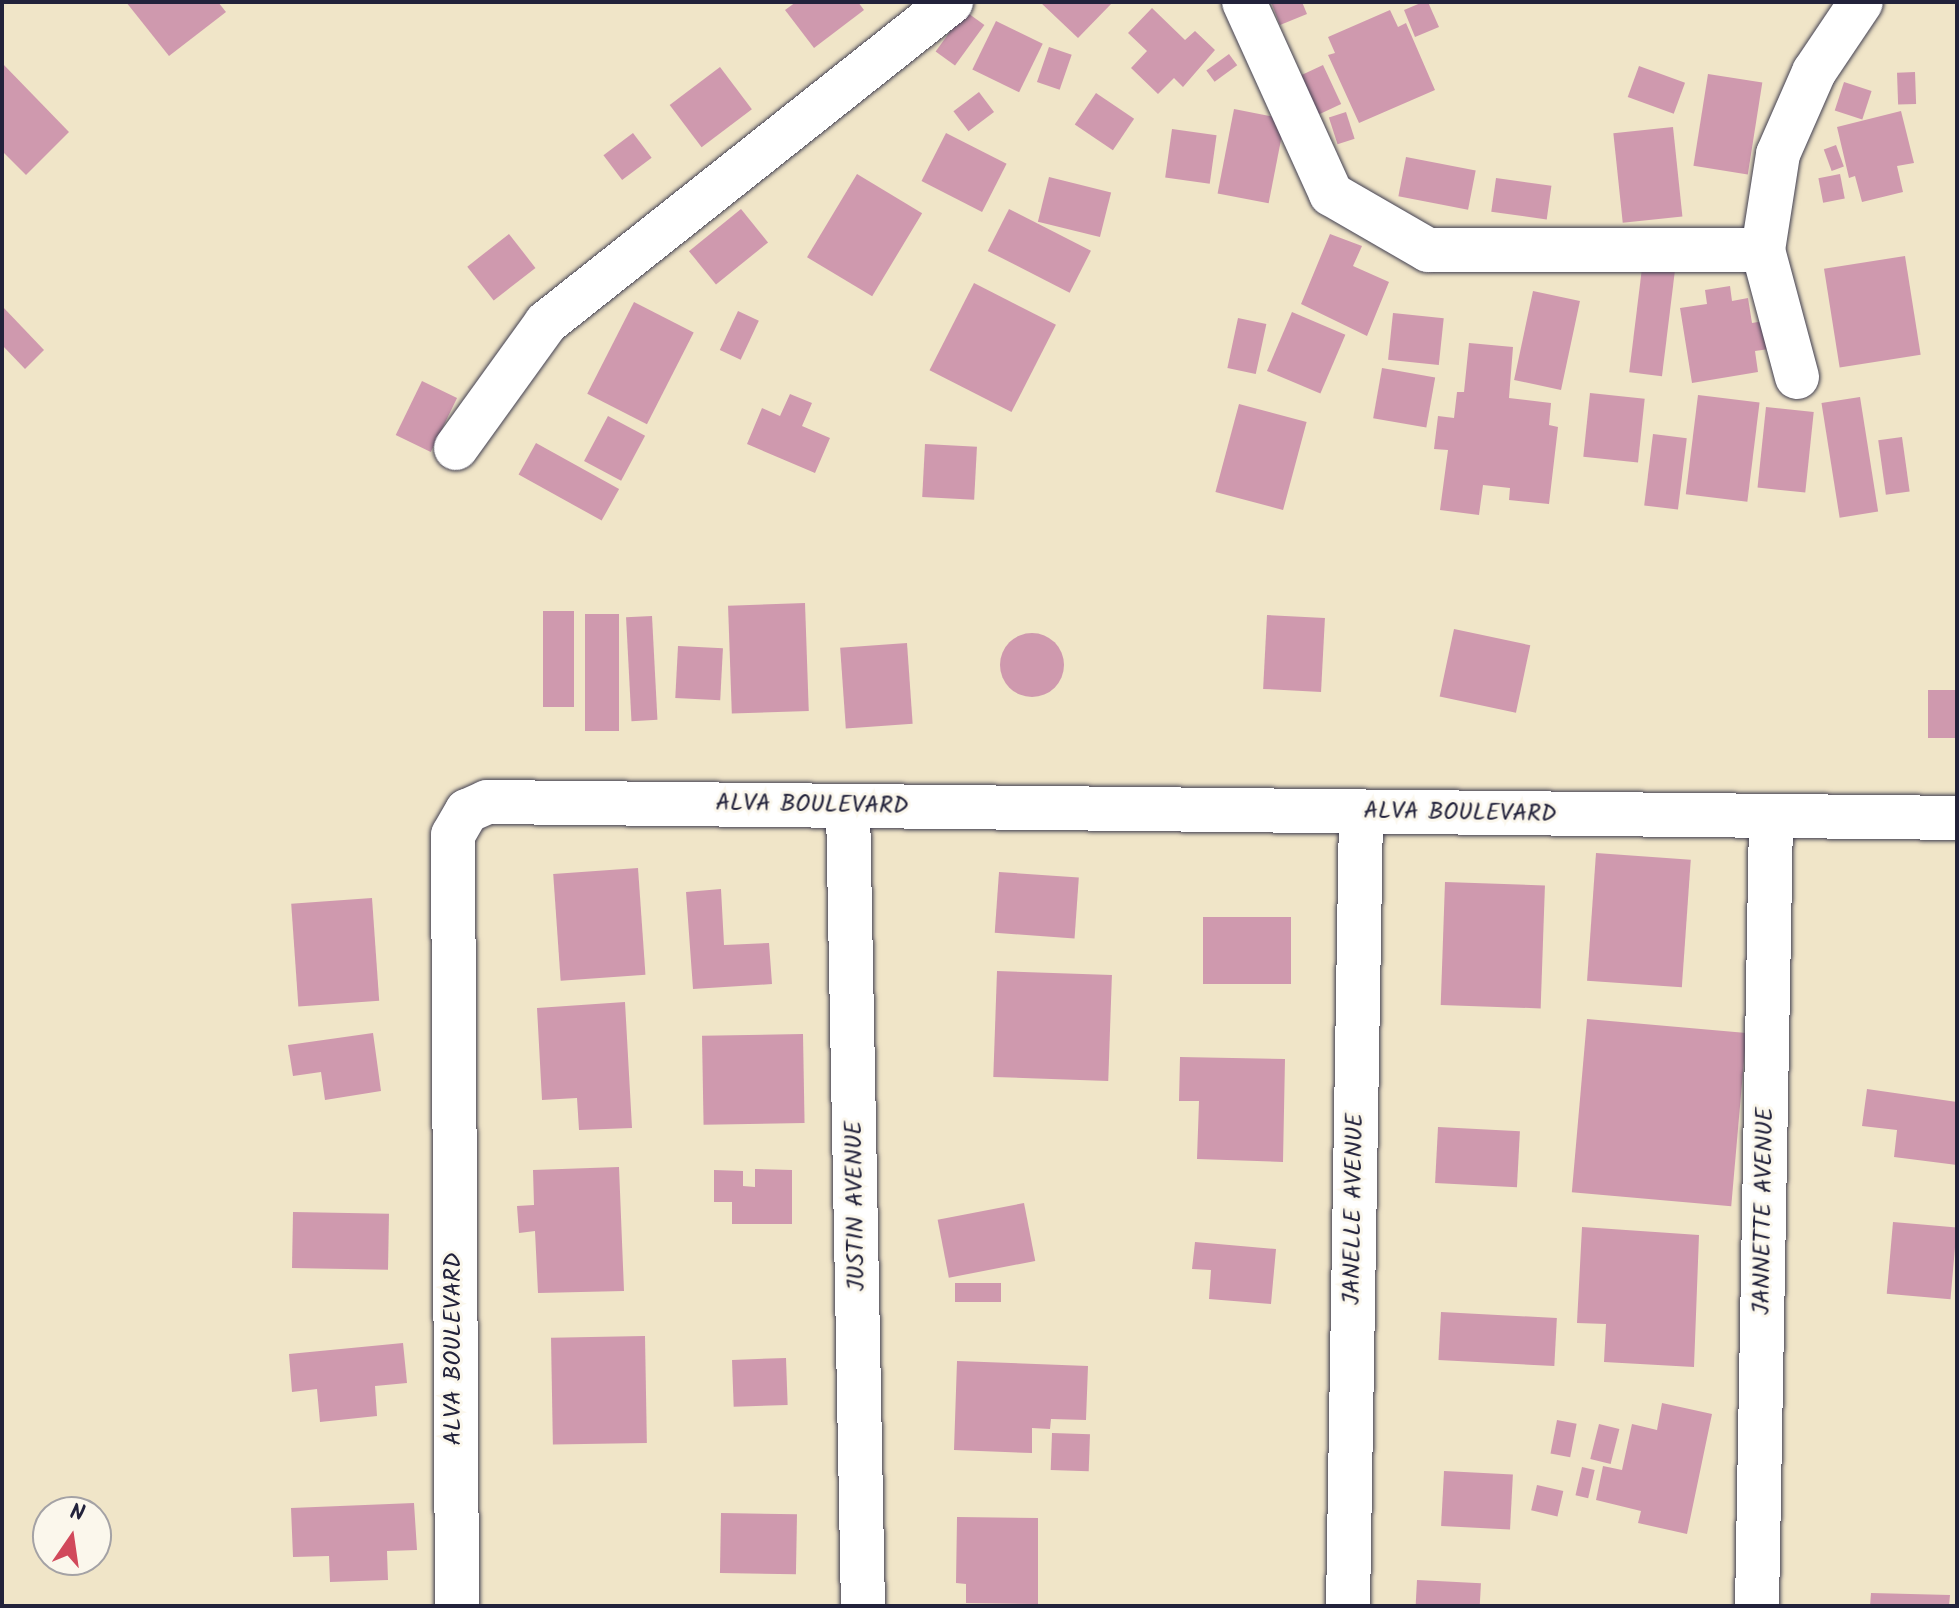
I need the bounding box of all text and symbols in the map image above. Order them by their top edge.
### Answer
street label: ALVA BOULEVARD [715,789,909,821]
street label: ALVA BOULEVARD [1363,797,1557,829]
street label: JANNETTE AVENUE [1748,1107,1780,1315]
street label: JANELLE AVENUE [1338,1113,1370,1305]
street label: JUSTIN AVENUE [840,1121,872,1291]
street label: ALVA BOULEVARD [440,1252,468,1446]
text: N [66,1495,88,1533]
north arrow [32,1496,112,1576]

